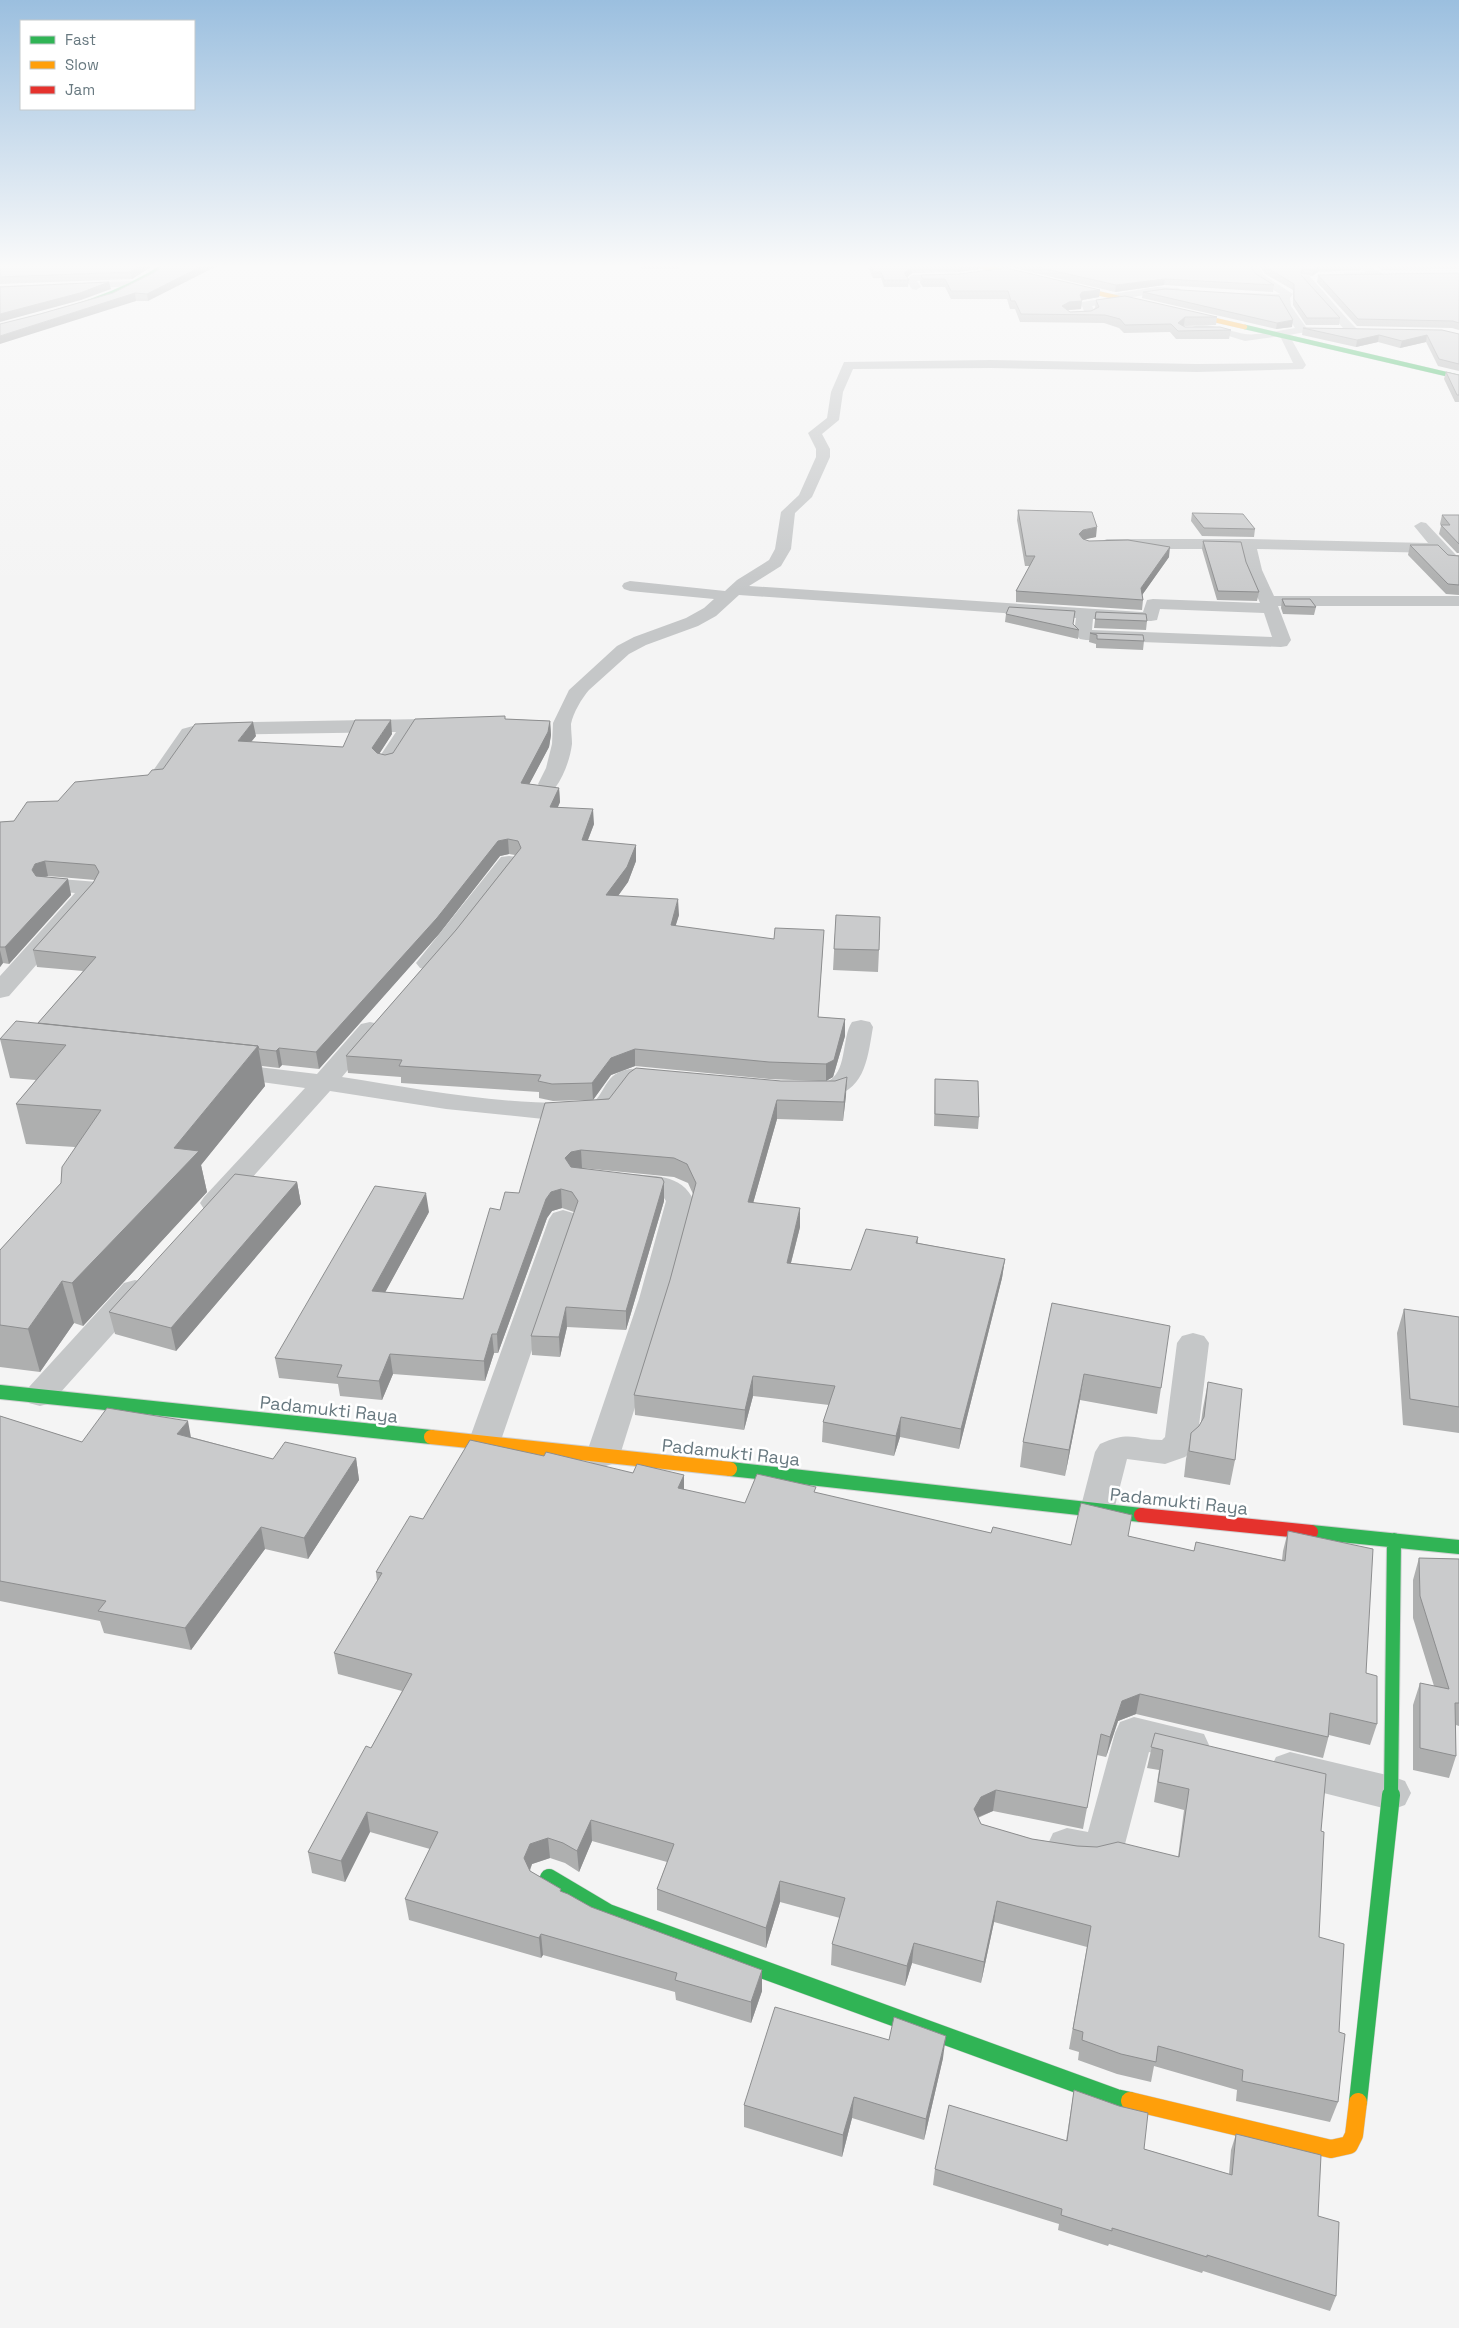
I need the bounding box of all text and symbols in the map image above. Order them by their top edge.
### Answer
legend [20,20,195,110]
text: Fast [65,30,96,49]
text: Slow [65,55,99,74]
text: Jam [65,80,95,99]
street label: Padamukti Raya [259,1390,399,1428]
street label: Padamukti Raya [661,1433,801,1471]
street label: Padamukti Raya [1109,1482,1249,1520]

